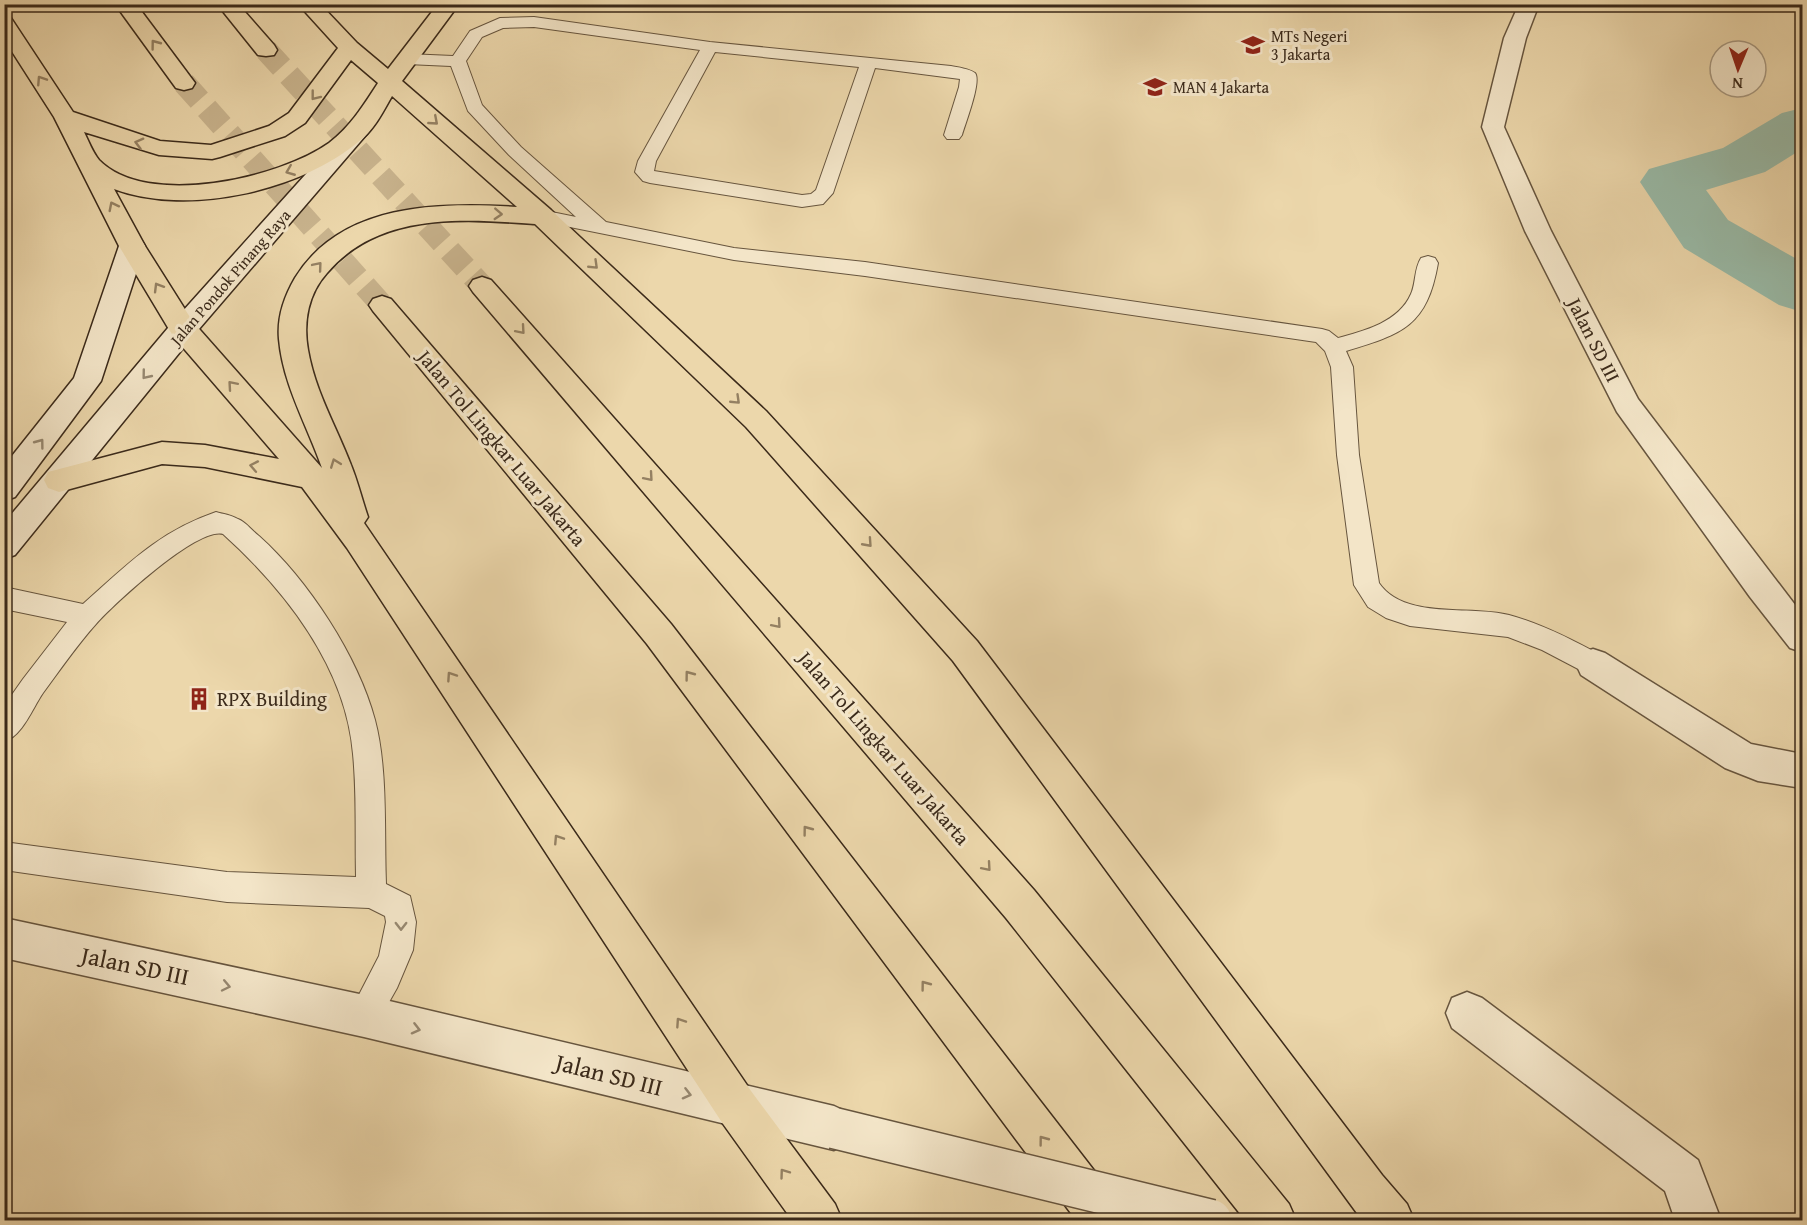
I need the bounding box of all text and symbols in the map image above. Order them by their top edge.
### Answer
place label: MTs Negeri 3 Jakarta [1271,24,1348,66]
school or university icon: MTs Negeri 3 Jakarta [1240,32,1266,58]
one-way arrow [151,39,162,50]
north arrow [1708,39,1768,99]
text: N [1731,72,1743,96]
school or university icon: MAN 4 Jakarta [1142,74,1168,100]
place label: MAN 4 Jakarta [1173,75,1270,99]
one-way arrow [37,76,49,86]
one-way arrow [312,90,323,101]
one-way arrow [427,113,438,124]
one-way arrow [134,137,144,150]
one-way arrow [286,164,297,176]
one-way arrow [108,201,120,212]
street label: Jalan Pondok Pinang Raya [163,203,296,352]
one-way arrow [494,207,503,220]
one-way arrow [587,258,598,269]
one-way arrow [311,262,322,273]
one-way arrow [154,283,165,294]
street label: Jalan SD III [1559,290,1628,387]
one-way arrow [514,323,525,334]
street label: Jalan Tol Lingkar Luar Jakarta [409,341,594,553]
one-way arrow [143,368,154,379]
one-way arrow [228,381,239,392]
one-way arrow [728,392,739,403]
one-way arrow [33,438,44,449]
one-way arrow [329,458,342,469]
one-way arrow [250,460,260,473]
one-way arrow [642,470,653,481]
one-way arrow [861,536,872,547]
one-way arrow [770,617,781,628]
street label: Jalan Tol Lingkar Luar Jakarta [790,642,977,851]
one-way arrow [686,670,697,681]
one-way arrow [447,672,458,683]
place label: RPX Building [217,684,327,713]
building icon: RPX Building [186,686,212,712]
one-way arrow [804,825,815,836]
one-way arrow [553,835,565,845]
one-way arrow [980,860,991,870]
one-way arrow [395,921,407,930]
street label: Jalan SD III [75,936,192,994]
one-way arrow [221,979,231,992]
one-way arrow [922,981,933,992]
one-way arrow [676,1018,687,1029]
one-way arrow [411,1021,421,1034]
street label: Jalan SD III [549,1044,666,1105]
one-way arrow [682,1087,692,1100]
one-way arrow [1040,1136,1051,1147]
one-way arrow [780,1169,791,1180]

